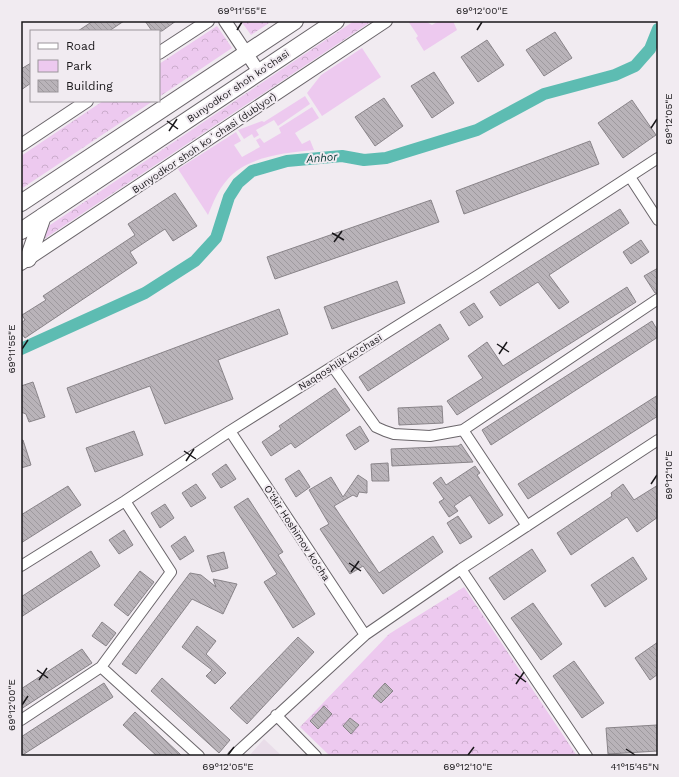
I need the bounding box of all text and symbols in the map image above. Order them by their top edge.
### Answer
text: 69°11'55"E [217,5,267,16]
text: 69°12'00"E [456,5,508,16]
legend [30,30,160,102]
text: Road [66,39,95,53]
street label: Bunyodkor shoh ko'chasi [185,48,291,124]
text: Park [66,59,92,73]
text: Building [66,79,113,93]
street label: Bunyodkor shoh koʻchasi (dublyor) [130,91,278,195]
text: 69°12'05"E [663,93,674,145]
water label: Anhor [305,150,339,166]
text: 69°11'55"E [6,324,17,374]
street label: Naqqoshlik ko'chasi [296,332,384,392]
text: 69°12'10"E [663,450,674,500]
street label: O'tkir Hoshimov ko'cha [262,483,332,583]
text: 69°12'00"E [6,679,17,731]
text: 69°12'05"E [202,761,254,772]
text: 69°12'10"E [443,761,493,772]
text: 41°15'45"N [611,761,659,772]

